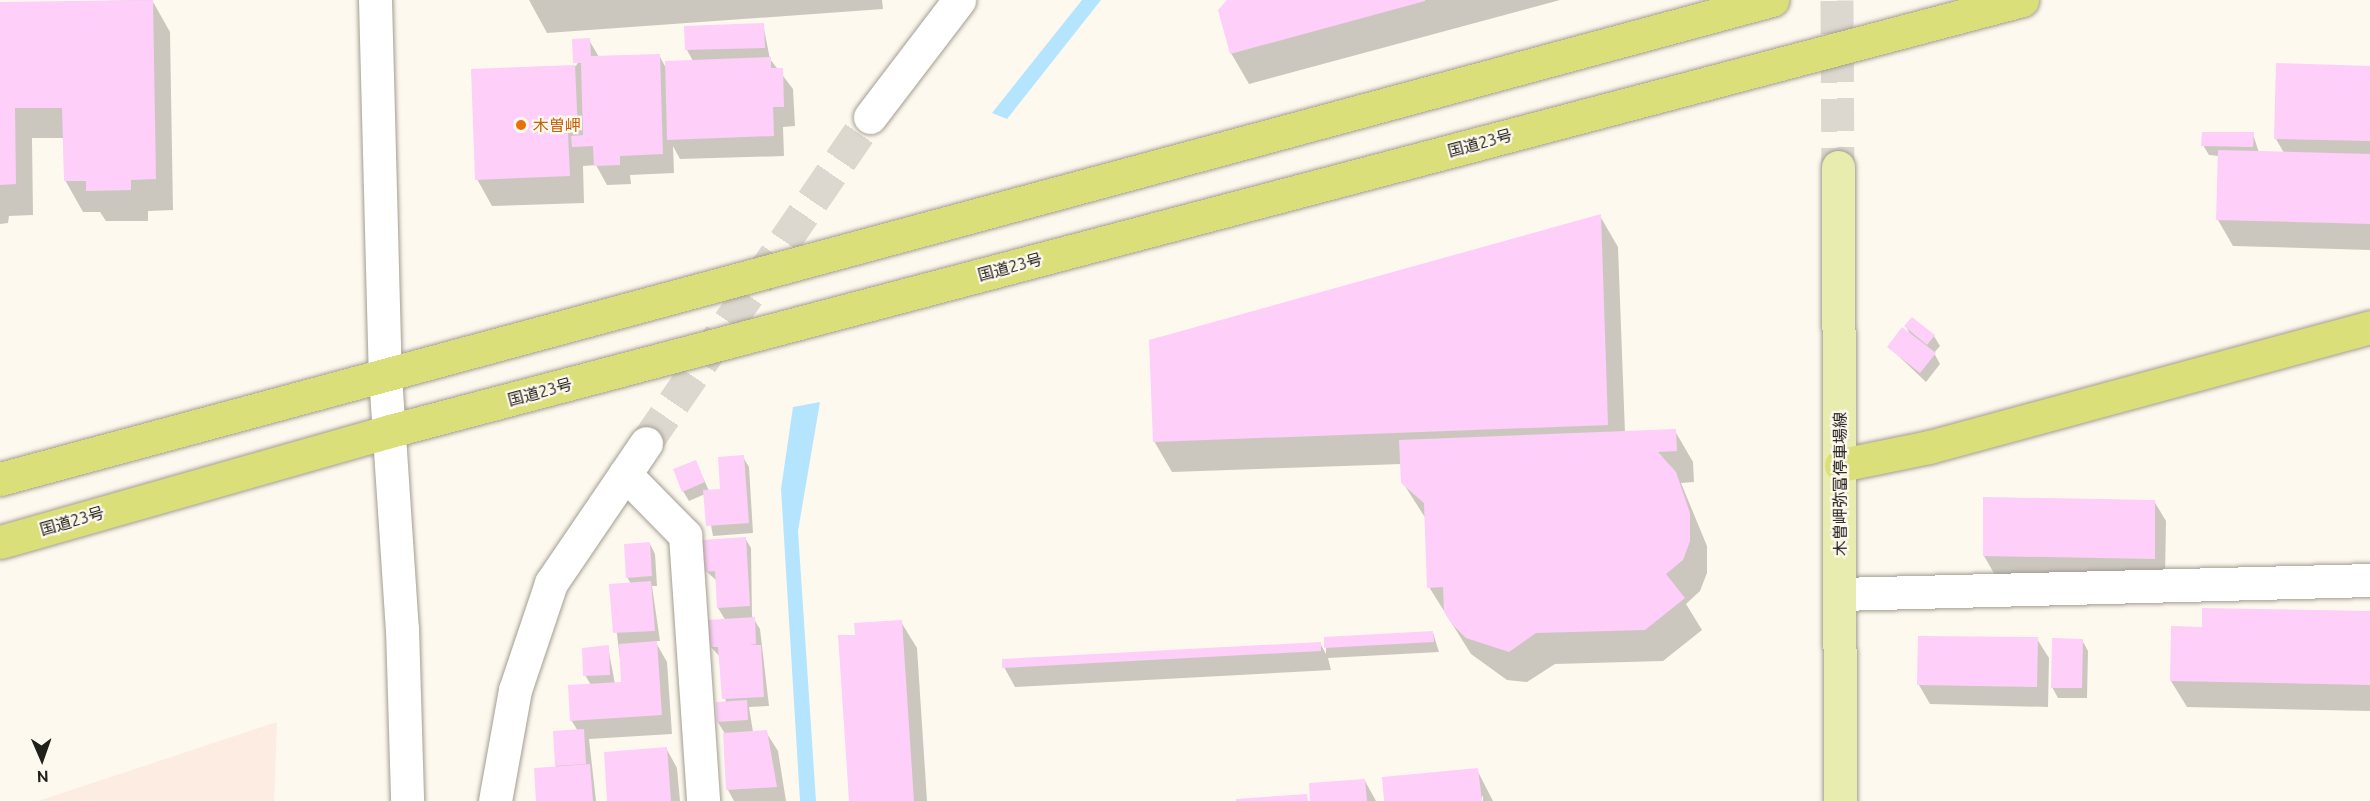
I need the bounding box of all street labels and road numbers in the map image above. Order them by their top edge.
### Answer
street label: 国道23号 [1446,125,1514,161]
street label: 国道23号 [976,249,1044,285]
street label: 国道23号 [506,374,574,410]
street label: 木曽岬弥富停車場線 [1830,412,1850,556]
street label: 国道23号 [38,503,106,539]

